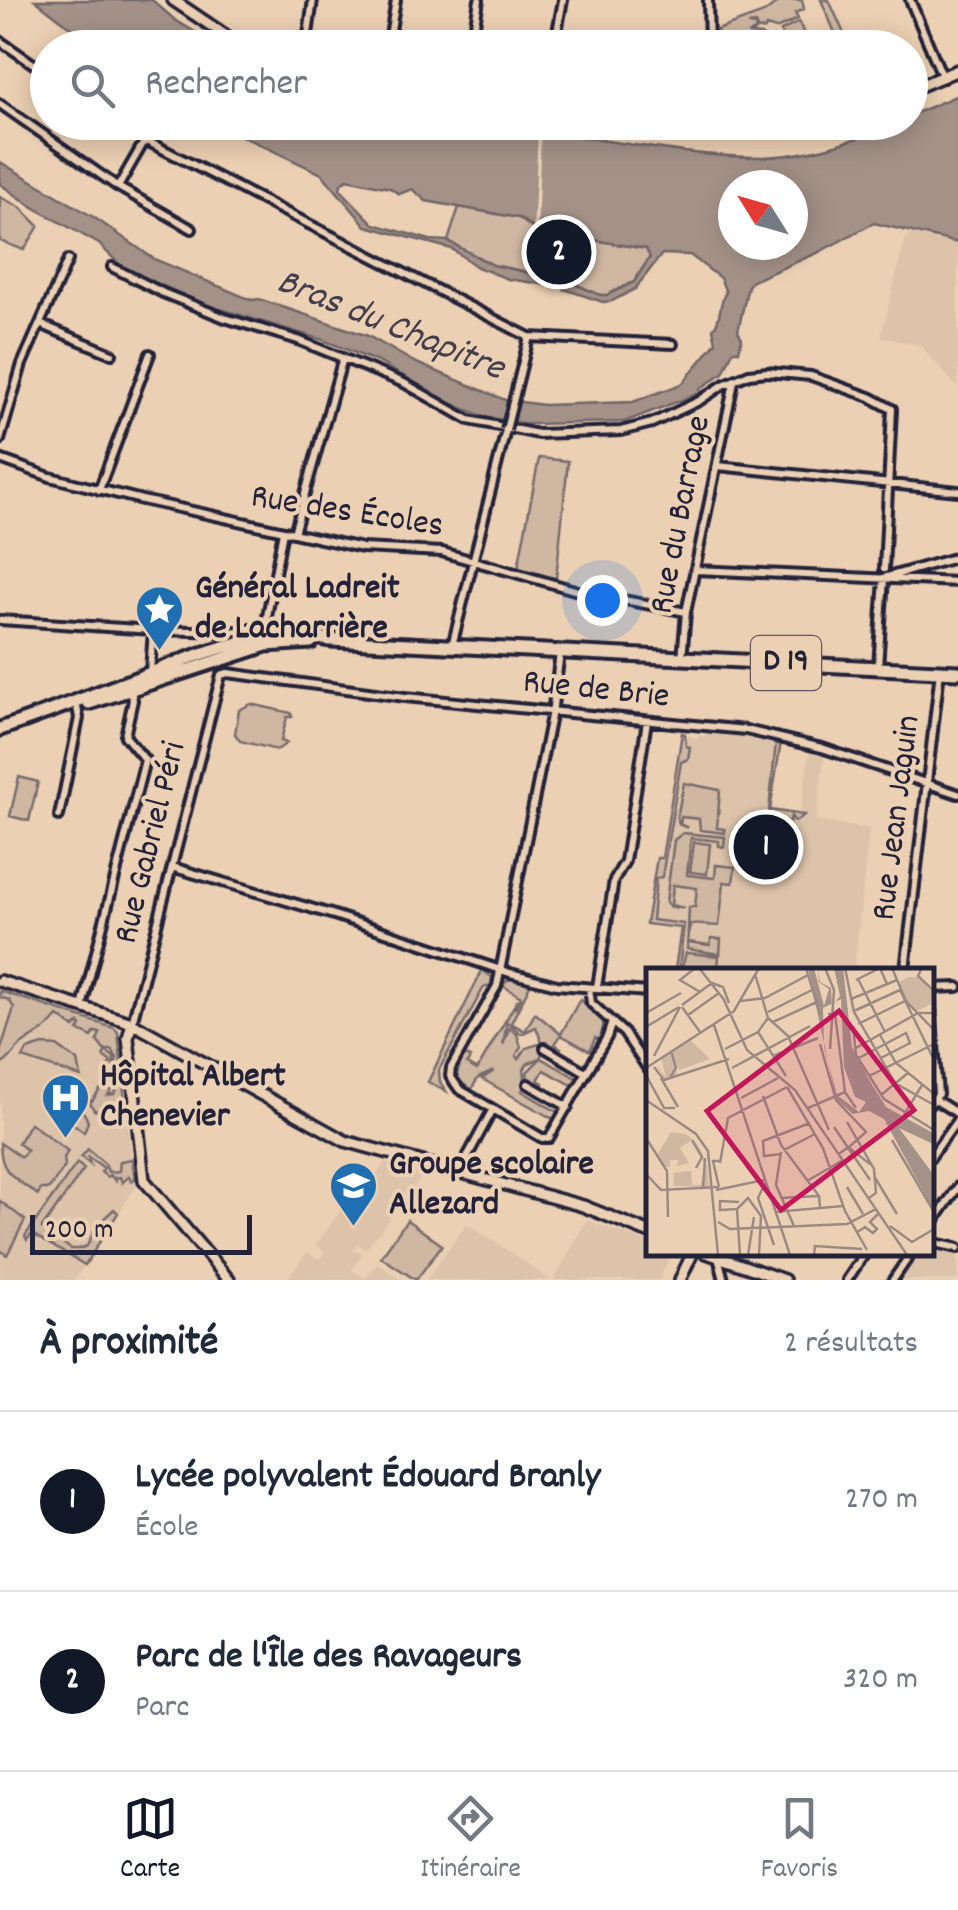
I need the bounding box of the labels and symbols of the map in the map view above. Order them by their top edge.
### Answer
north arrow [718,170,808,260]
pin: 2 [526,214,592,290]
water label: Bras du Chapitre [268,256,514,398]
street label: Rue du Barrage [638,411,726,619]
street label: Rue des Écoles [247,473,447,553]
place label: Général Ladreit de Lacharrière [195,565,400,655]
your location [577,575,628,626]
place icon: Général Ladreit de Lacharrière [134,584,186,652]
road number: D 19 [751,636,821,690]
street label: Rue de Brie [520,658,672,724]
street label: Rue Jean Jaguin [861,713,935,923]
street label: Rue Gabriel Péri [103,737,201,949]
pin: 1 [734,810,798,884]
inset map [646,968,933,1255]
place label: Hôpital Albert Chenevier [100,1053,286,1143]
hospital icon: Hôpital Albert Chenevier [39,1072,91,1140]
place label: Groupe scolaire Allezard [389,1141,594,1231]
school or university icon: Groupe scolaire Allezard [328,1160,380,1228]
scale bar [30,1210,252,1254]

